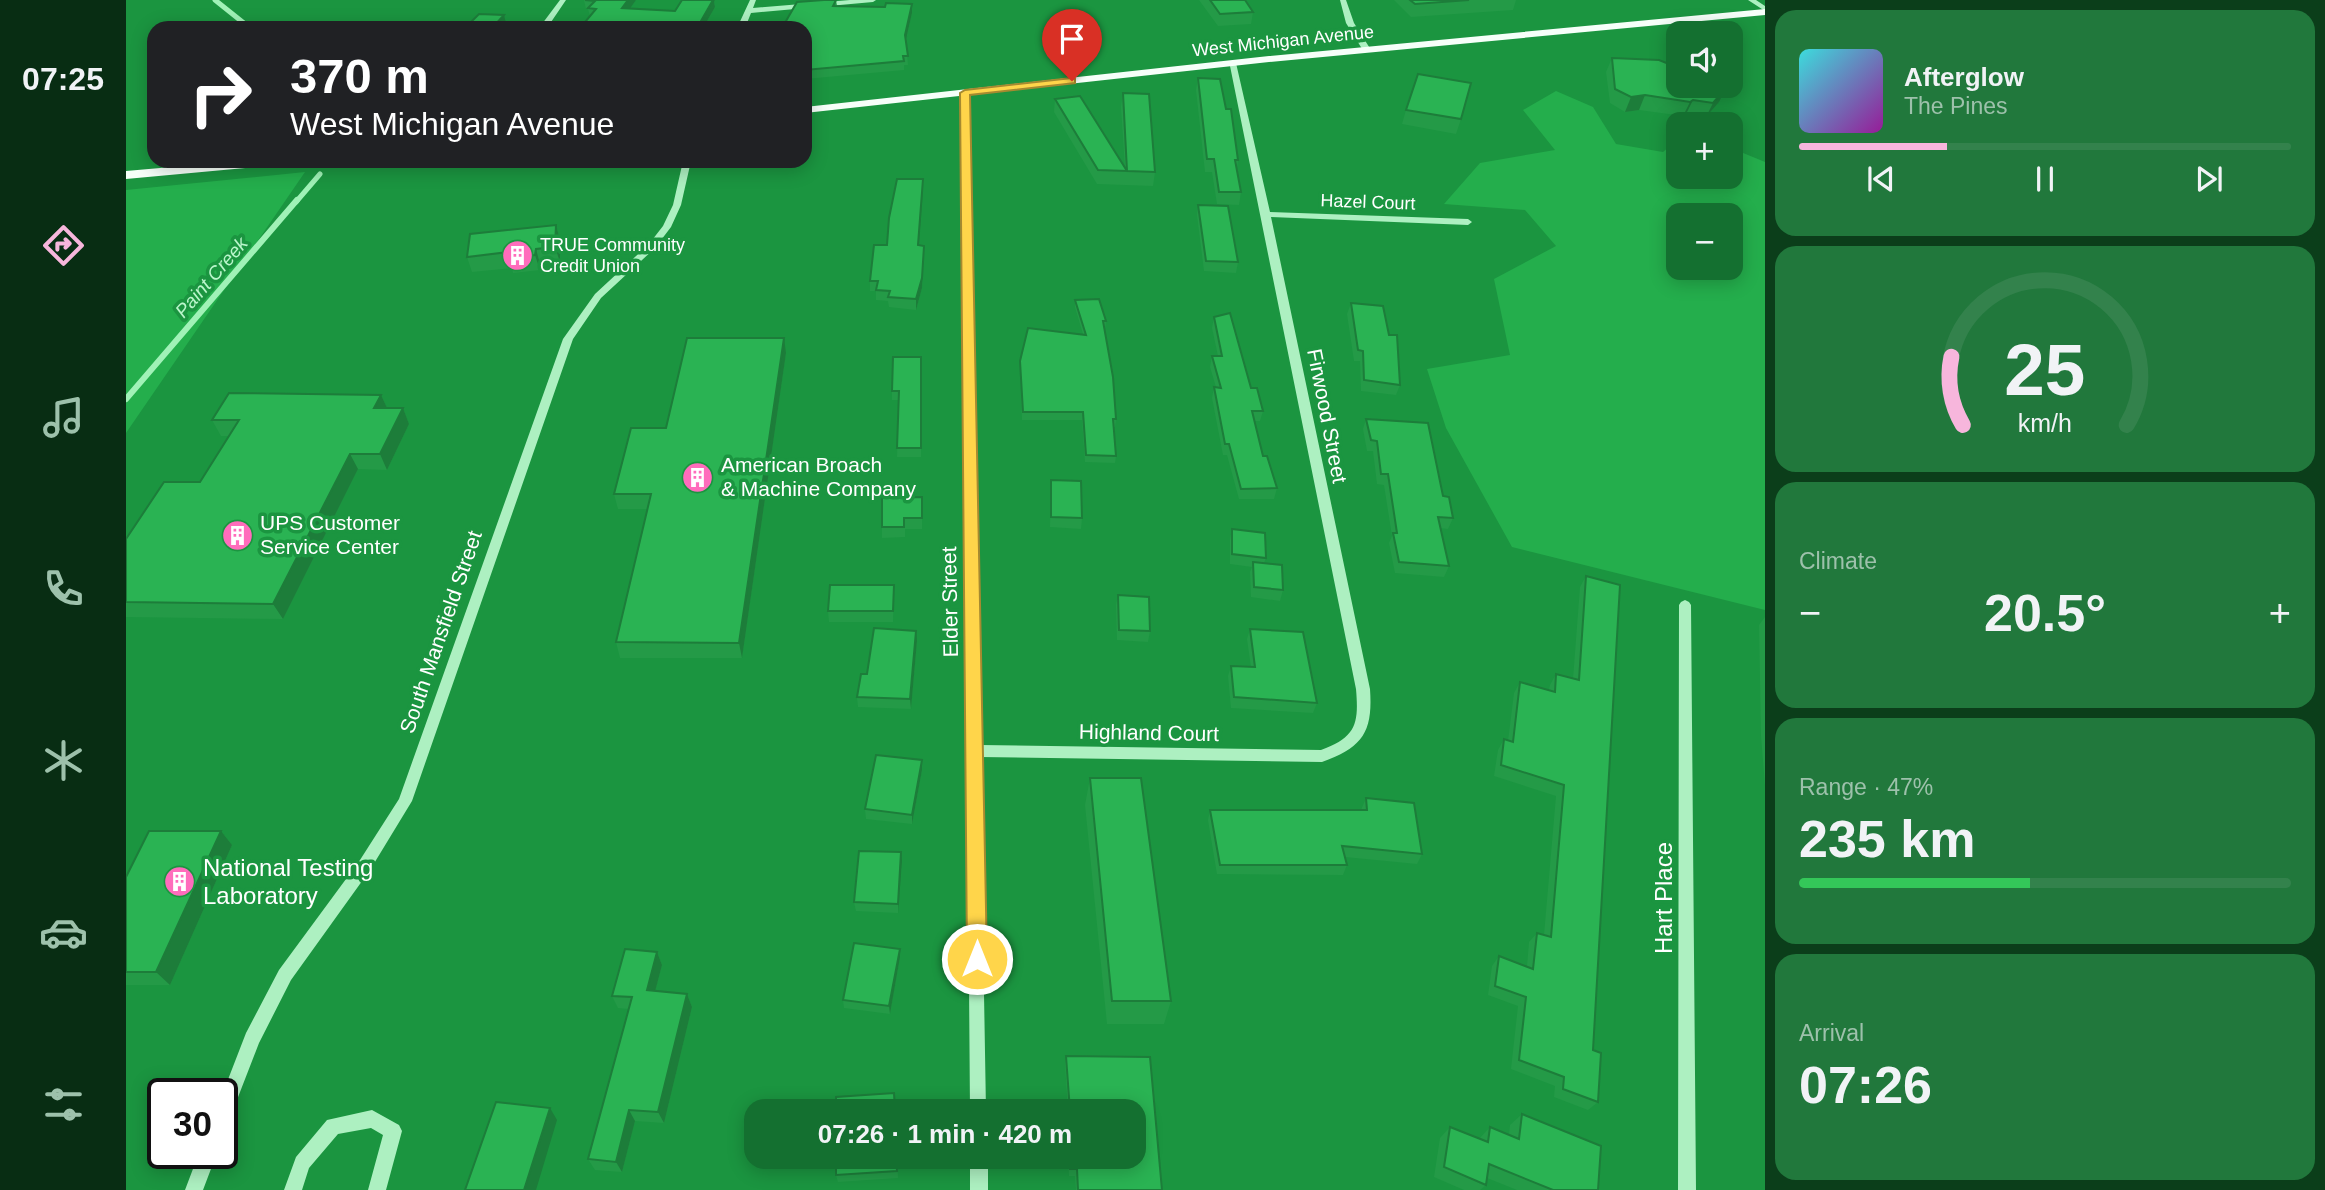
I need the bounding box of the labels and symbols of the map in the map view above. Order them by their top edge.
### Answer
pin [1042,9,1102,81]
street label: West Michigan Avenue [1191,22,1375,60]
street label: Hazel Court [1320,190,1416,214]
water label: Paint Creek [171,232,253,322]
place label: TRUE Community Credit Union [540,235,685,276]
building icon: TRUE Community Credit Union [500,238,534,272]
street label: Firwood Street [1303,347,1352,485]
place label: American Broach & Machine Company [721,453,916,500]
building icon: American Broach & Machine Company [681,460,715,494]
place label: UPS Customer Service Center [260,511,400,558]
building icon: UPS Customer Service Center [220,518,254,552]
street label: South Mansfield Street [395,527,486,736]
street label: Elder Street [937,546,962,658]
street label: Highland Court [1079,720,1219,745]
street label: Hart Place [1650,842,1677,954]
place label: National Testing Laboratory [203,854,373,909]
building icon: National Testing Laboratory [163,865,197,899]
position arrow [940,922,1014,996]
speed limit sign: 30 [147,1078,238,1169]

